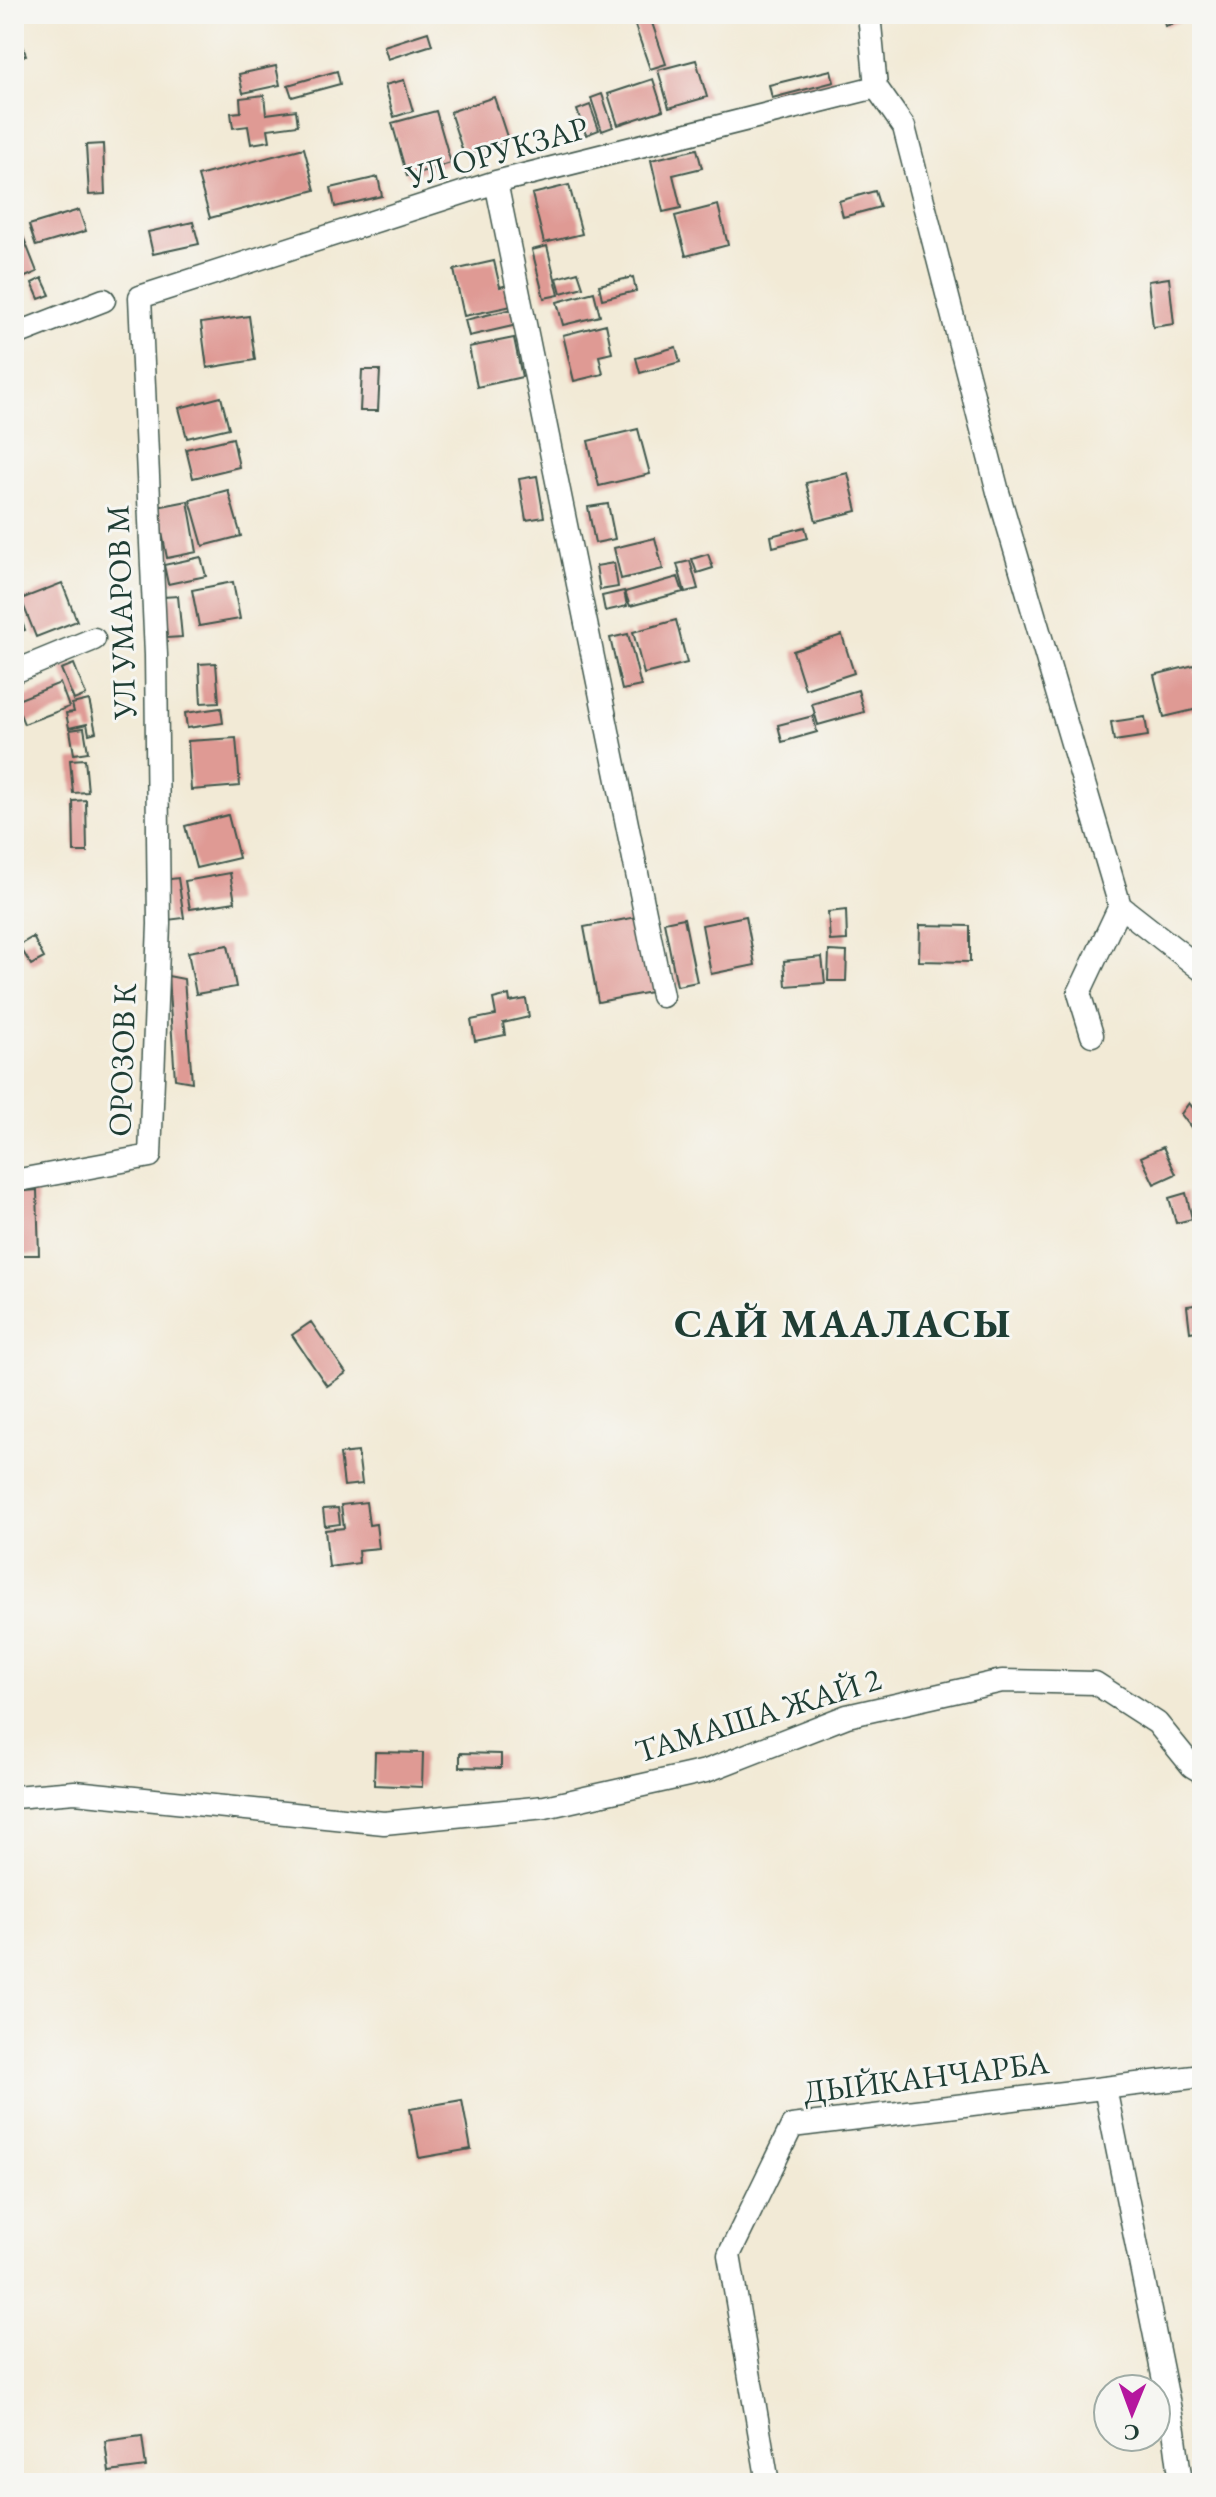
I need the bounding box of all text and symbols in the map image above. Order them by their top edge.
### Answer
street label: УЛ ОРУКЗАР [400,106,593,198]
street label: УЛ УМАРОВ М [96,504,146,721]
street label: ОРОЗОВ К [98,982,146,1137]
district label: САЙ МААЛАСЫ [674,1297,1012,1349]
street label: ТАМАША ЖАЙ 2 [630,1658,886,1772]
street label: ДЫЙКАНЧАРБА [801,2041,1052,2113]
north arrow [1092,2373,1172,2453]
text: С [1124,2418,1140,2447]

